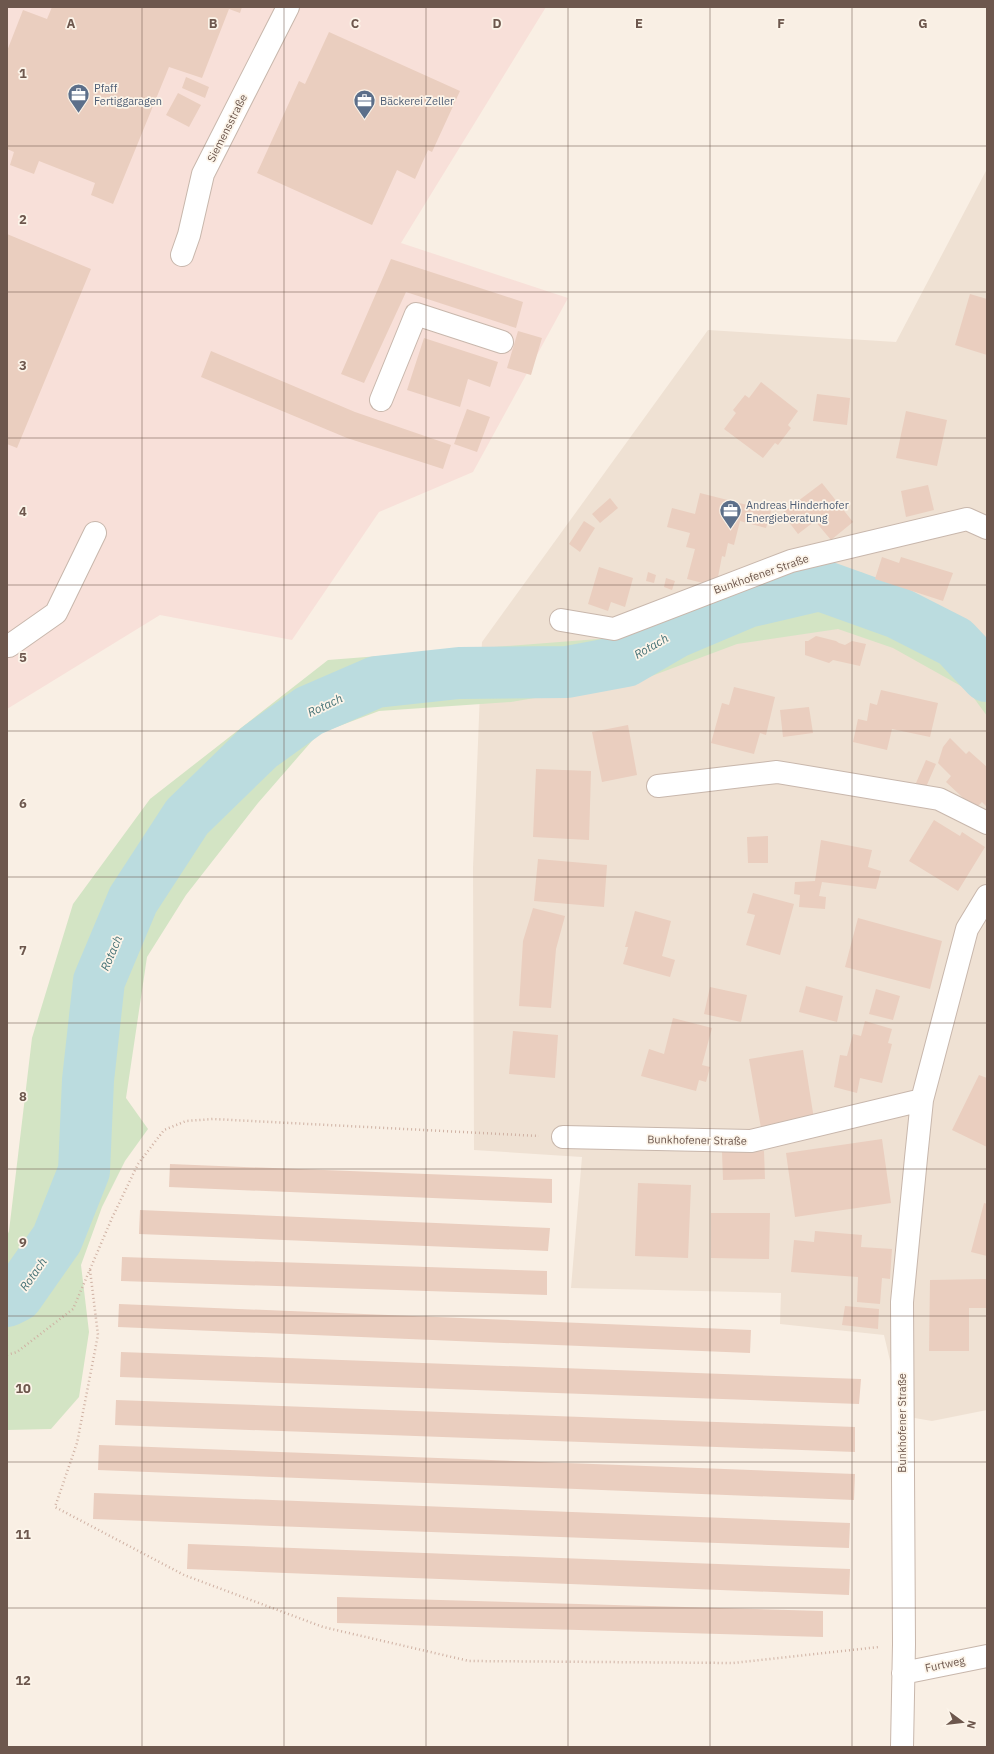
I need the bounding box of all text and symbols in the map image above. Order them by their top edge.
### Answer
text: A [67,15,76,32]
text: B [209,15,218,32]
text: C [351,15,360,32]
text: D [492,15,502,32]
text: E [635,15,643,32]
text: F [777,15,785,32]
text: G [918,15,928,32]
text: 1 [19,65,27,82]
office icon: Pfaff Fertiggaragen [66,81,92,114]
place label: Pfaff Fertiggaragen [94,81,162,108]
office icon: Bäckerei Zeller [351,88,377,121]
street label: Siemensstraße [204,92,250,164]
place label: Bäckerei Zeller [380,94,454,108]
text: 2 [19,211,27,228]
text: 3 [19,357,27,374]
office icon: Andreas Hinderhofer Energieberatung [718,498,744,531]
place label: Andreas Hinderhofer Energieberatung [746,498,849,525]
text: 4 [19,503,27,520]
street label: Bunkhofener Straße [712,551,810,597]
water label: Rotach [631,630,671,662]
text: 5 [19,649,27,666]
water label: Rotach [305,690,345,720]
text: 6 [19,795,27,812]
water label: Rotach [97,933,125,973]
text: 7 [19,942,27,959]
text: 8 [19,1088,27,1105]
street label: Bunkhofener Straße [647,1132,747,1148]
text: 9 [19,1234,27,1251]
water label: Rotach [16,1254,50,1293]
street label: Bunkhofener Straße [895,1373,909,1473]
text: 10 [15,1380,31,1397]
text: 11 [15,1526,31,1543]
street label: Furtweg [924,1653,966,1675]
text: 12 [15,1672,31,1689]
north arrow [942,1702,982,1742]
text: N [964,1719,979,1730]

